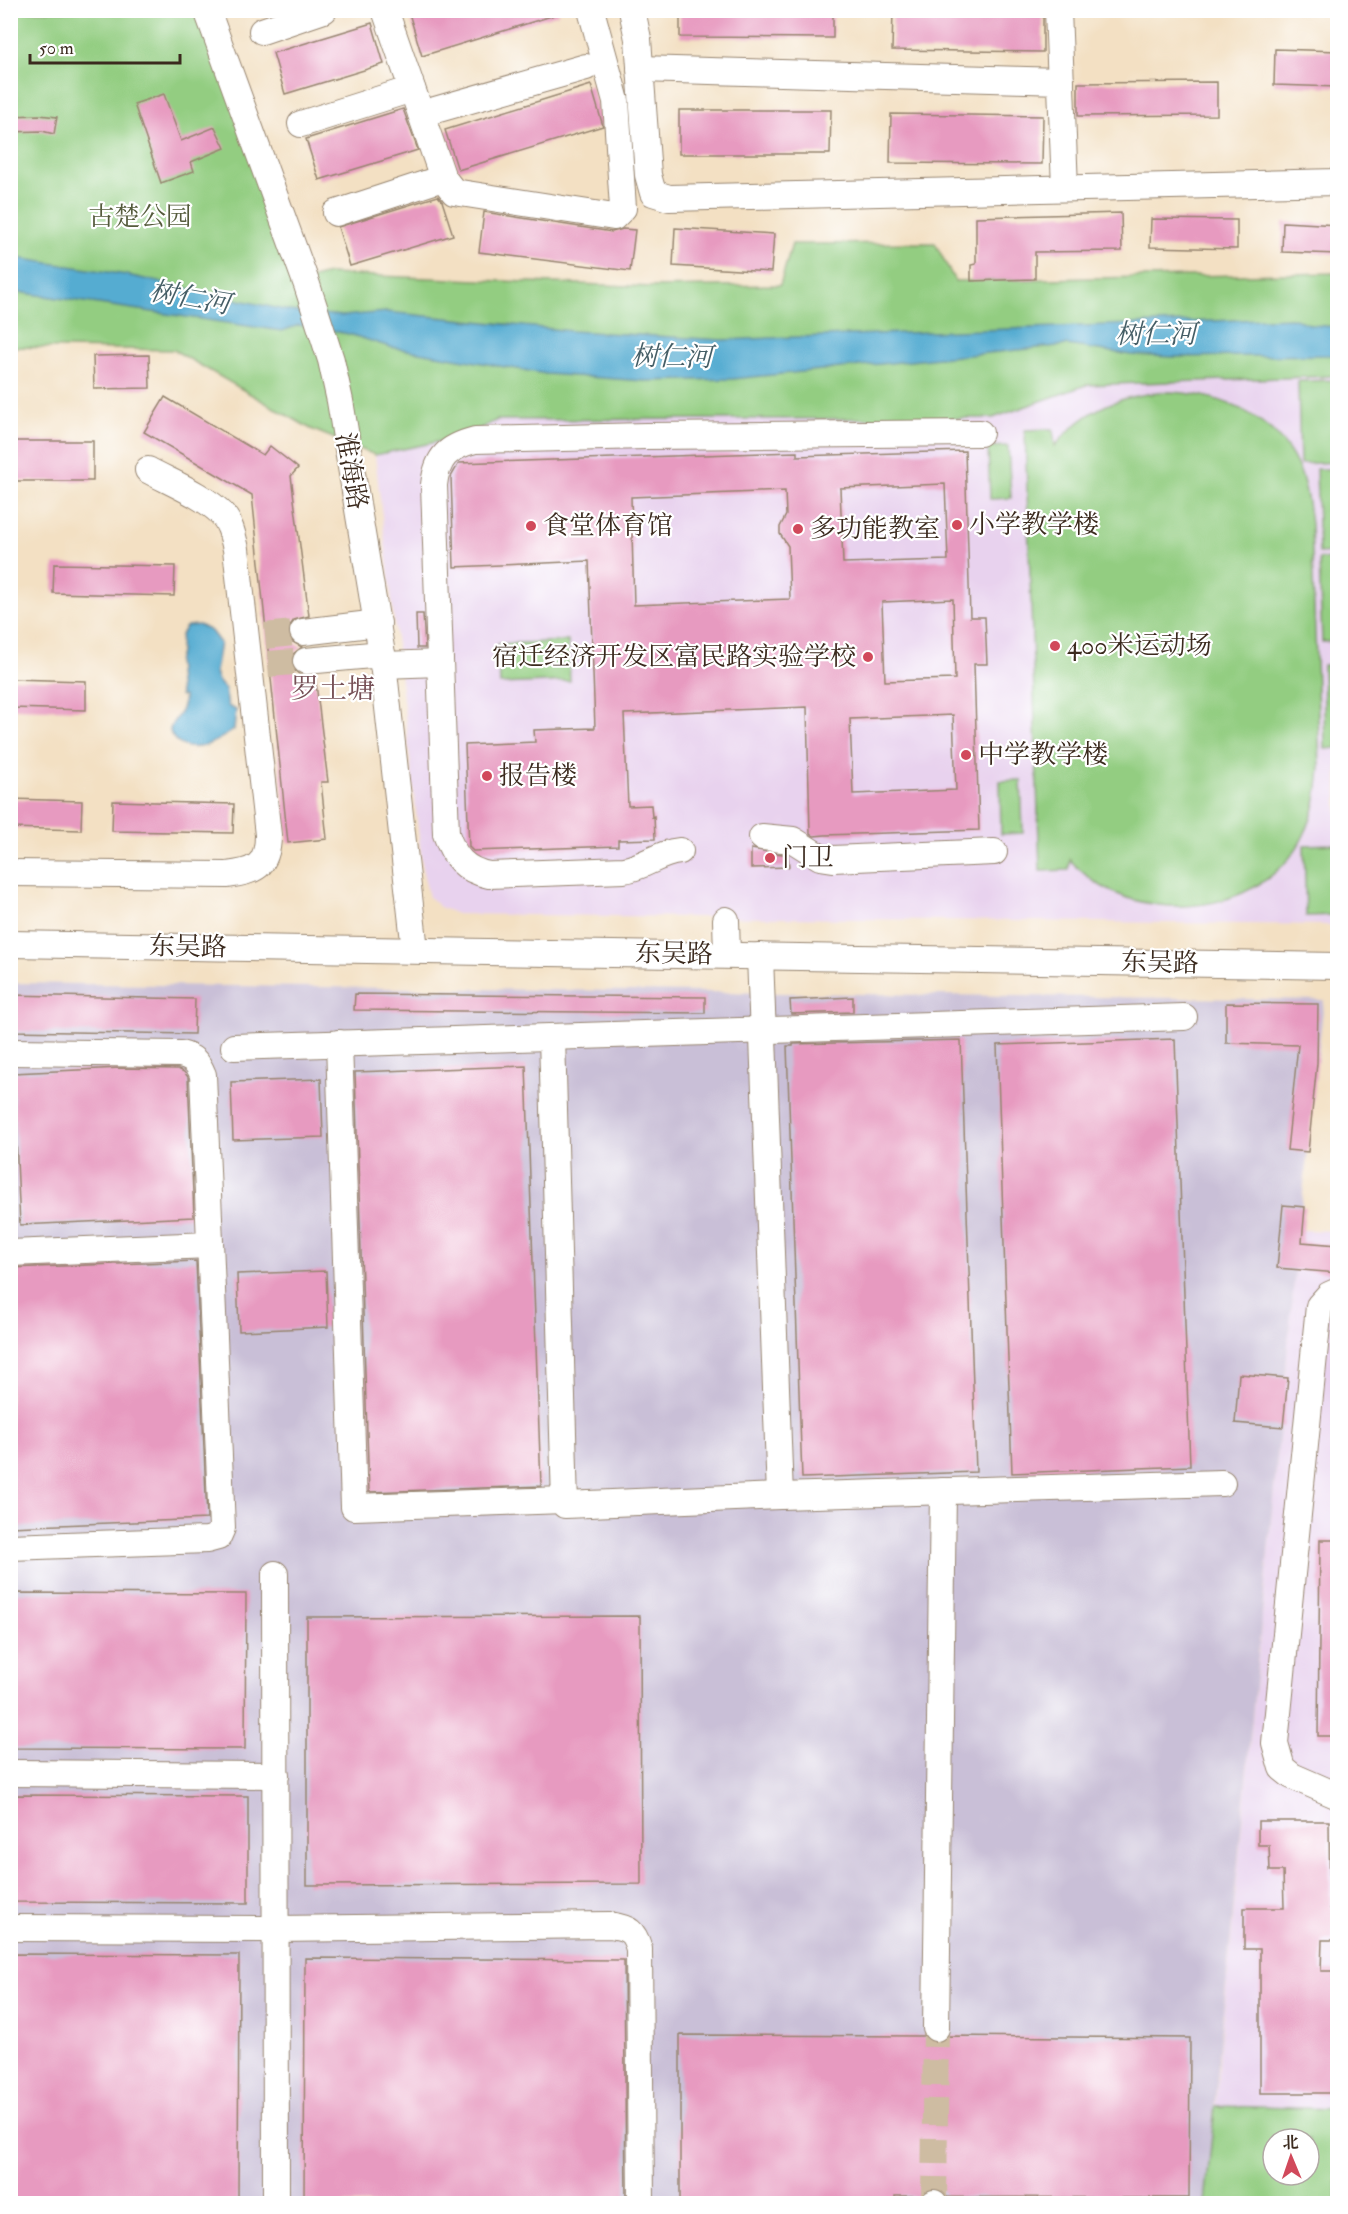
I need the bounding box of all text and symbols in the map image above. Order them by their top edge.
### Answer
scale bar [30,27,180,65]
text: 50 m [39,37,74,60]
park label: 古楚公园 [88,201,192,233]
water label: 树仁河 [147,275,238,322]
water label: 树仁河 [1116,318,1201,351]
water label: 树仁河 [631,340,718,374]
street label: 淮海路 [328,430,374,512]
place label: 小学教学楼 [969,509,1099,541]
place label: 食堂体育馆 [543,510,673,542]
place label: 多功能教室 [810,513,940,545]
marker: 小学教学楼 [950,518,964,532]
marker: 食堂体育馆 [524,519,538,533]
marker: 多功能教室 [791,522,805,536]
place label: 400米运动场 [1067,630,1212,662]
marker: 400米运动场 [1048,639,1062,653]
place label: 宿迁经济开发区富民路实验学校 [492,641,856,673]
marker: 宿迁经济开发区富民路实验学校 [861,650,875,664]
district label: 罗土塘 [291,672,375,707]
place label: 中学教学楼 [978,739,1108,771]
marker: 中学教学楼 [959,748,973,762]
place label: 报告楼 [499,760,577,792]
marker: 报告楼 [480,769,494,783]
place label: 门卫 [782,842,834,874]
marker: 门卫 [763,851,777,865]
street label: 东吴路 [149,930,227,964]
street label: 东吴路 [635,937,713,971]
street label: 东吴路 [1121,946,1199,980]
north arrow [1261,2127,1321,2187]
text: 北 [1282,2133,1299,2153]

